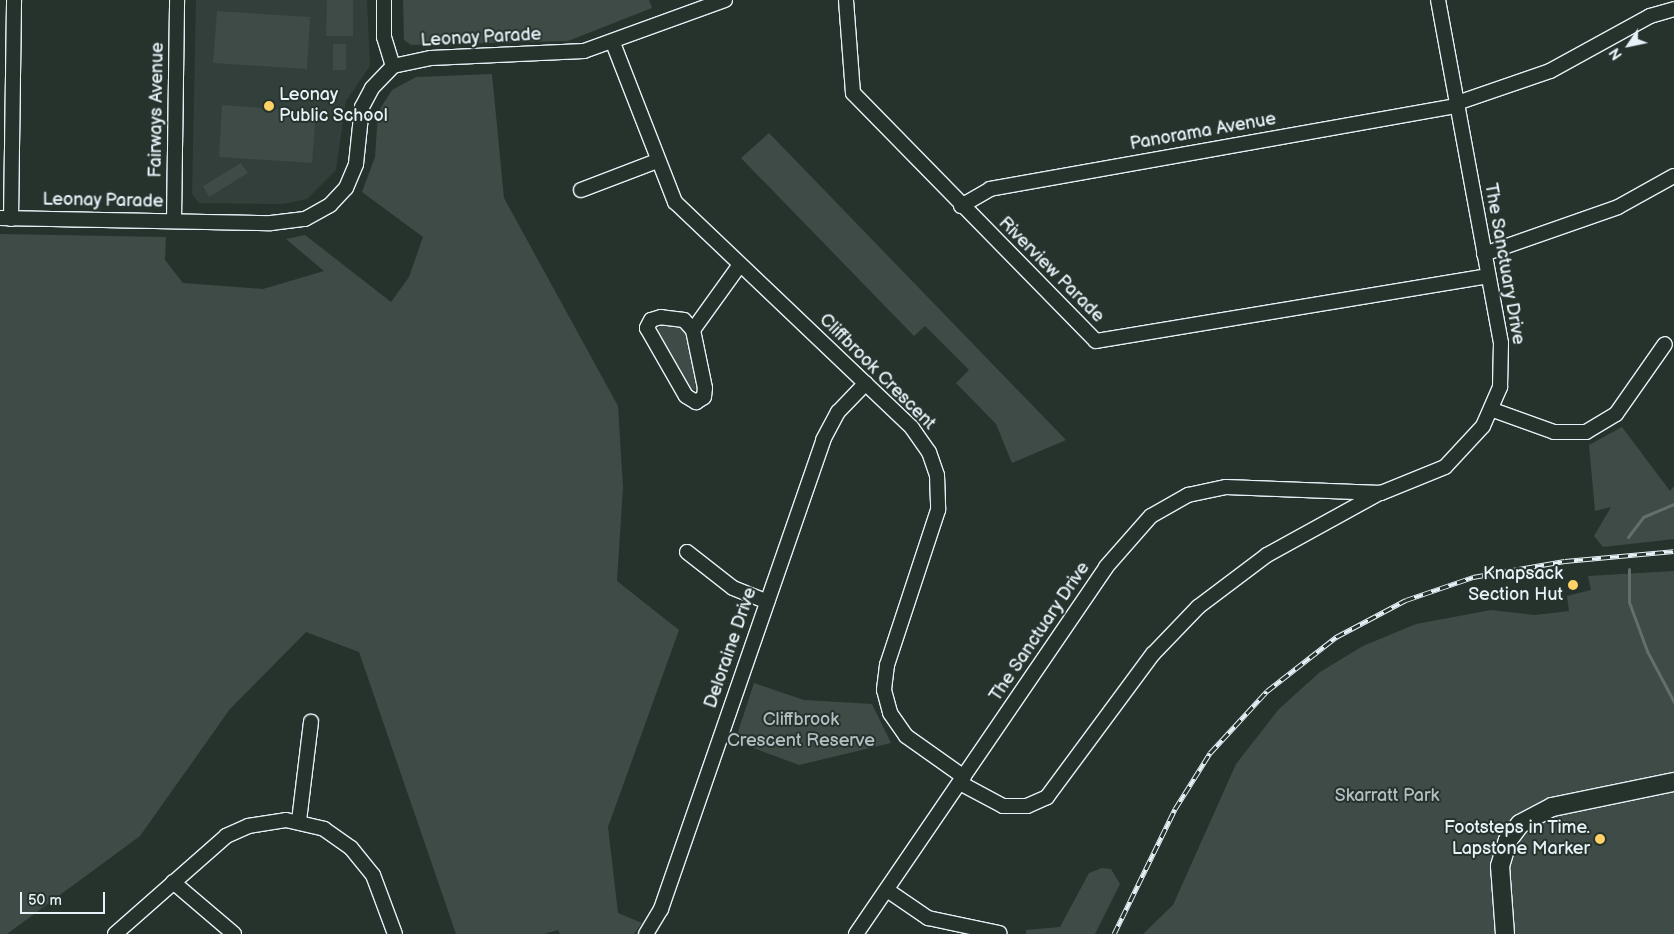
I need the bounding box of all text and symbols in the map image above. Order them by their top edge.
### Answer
north arrow [1604,20,1654,70]
street label: Leonay Parade [419,24,543,52]
street label: Fairways Avenue [145,42,169,178]
text: N [1606,45,1626,63]
place label: Leonay Public School [279,85,388,128]
marker: Leonay Public School [263,100,275,112]
street label: Panorama Avenue [1128,109,1278,155]
street label: The Sanctuary Drive [1479,181,1529,347]
street label: Leonay Parade [42,189,164,213]
street label: Riverview Parade [994,213,1108,327]
street label: Cliffbrook Crescent [814,309,940,435]
street label: The Sanctuary Drive [985,558,1095,706]
place label: Knapsack Section Hut [1468,564,1563,606]
marker: Knapsack Section Hut [1567,579,1579,591]
street label: Deloraine Drive [700,585,762,711]
park label: Cliffbrook Crescent Reserve [727,710,875,752]
park label: Skarratt Park [1335,785,1439,807]
place label: Footsteps in Time. Lapstone Marker [1444,818,1590,861]
marker: Footsteps in Time. Lapstone Marker [1594,833,1606,845]
scale bar [22,882,108,914]
text: 50 m [28,891,62,910]

